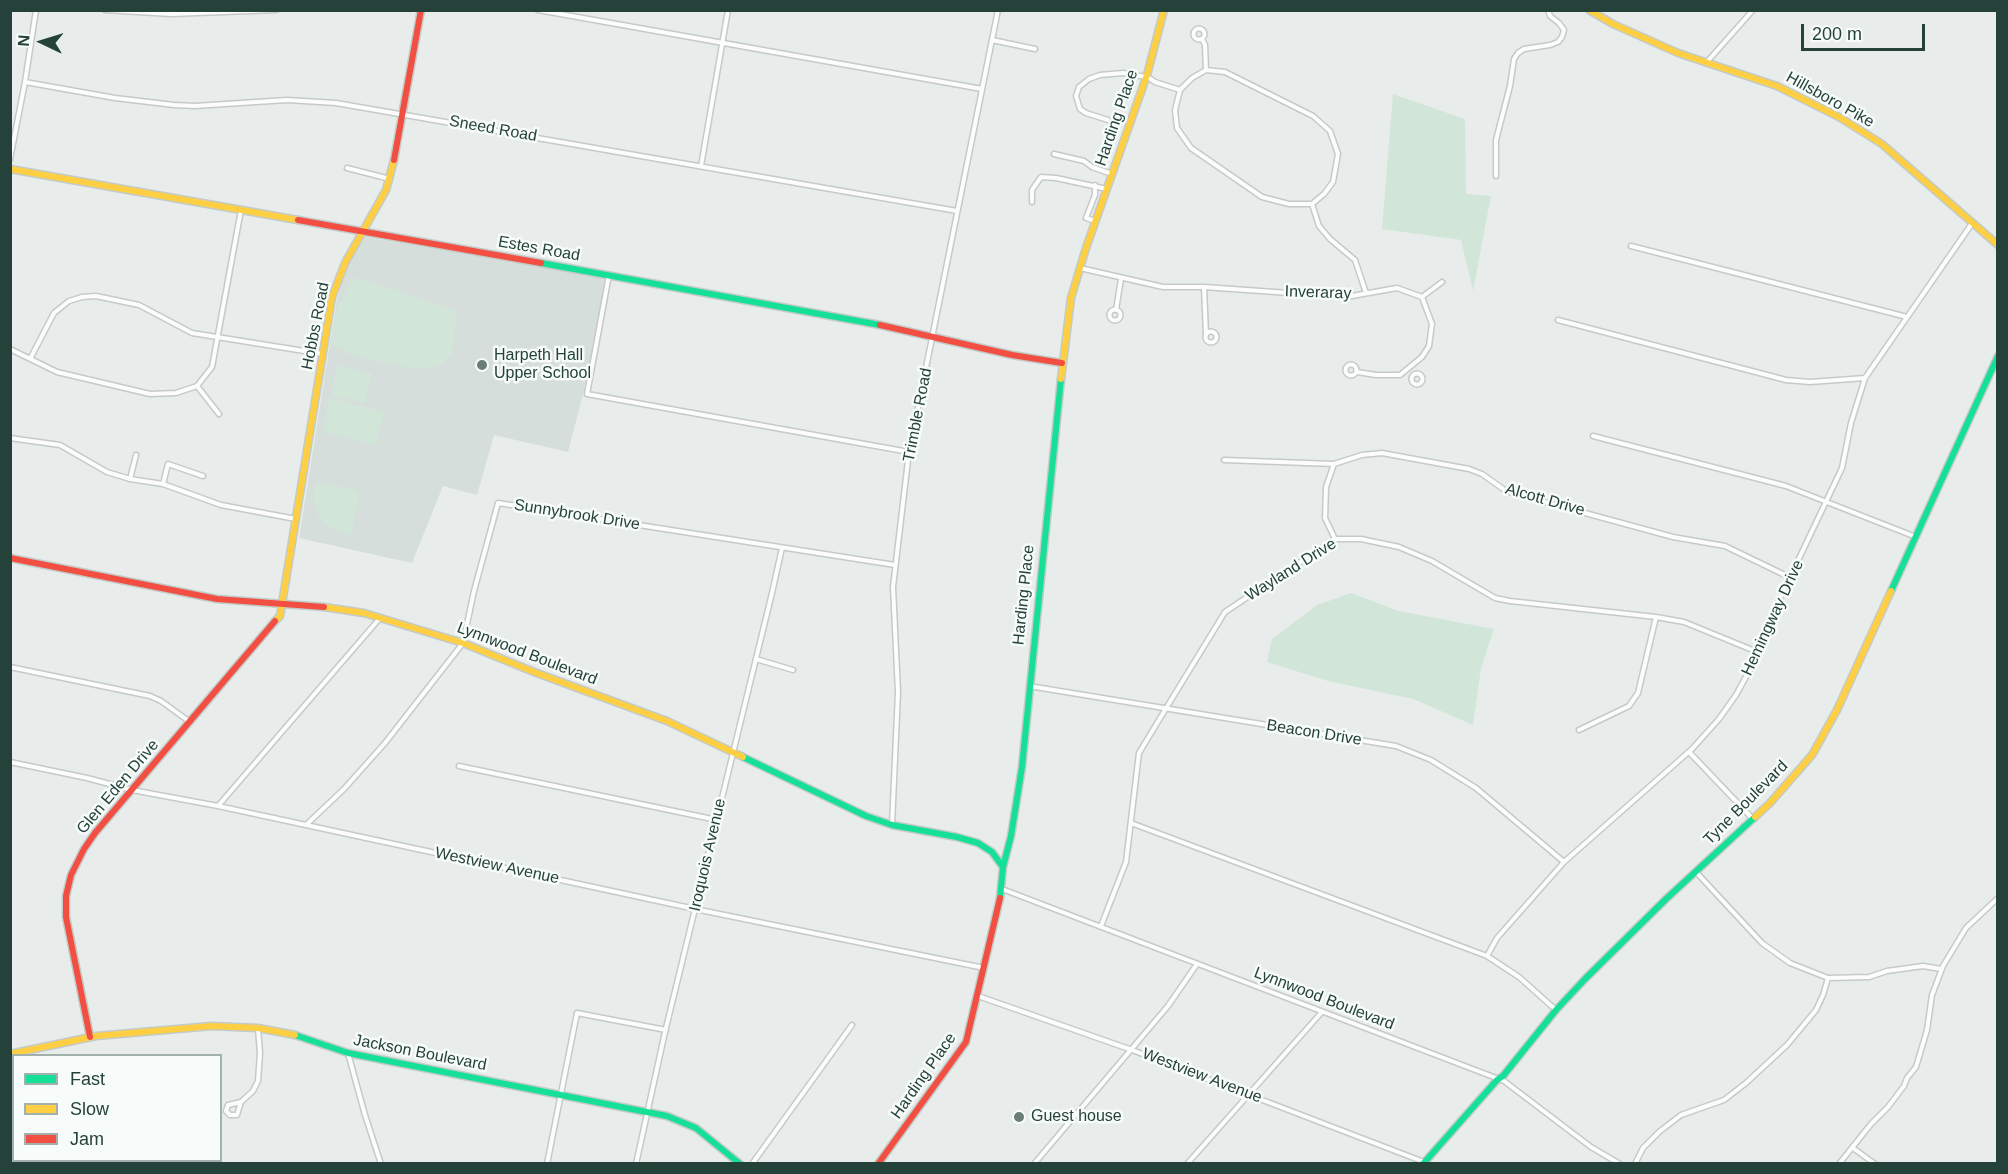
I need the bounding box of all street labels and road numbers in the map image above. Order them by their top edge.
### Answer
street label: Harding Place [1092,67,1142,169]
street label: Hillsboro Pike [1783,68,1877,132]
street label: Sneed Road [448,112,538,146]
street label: Estes Road [497,232,581,266]
street label: Hobbs Road [298,281,334,371]
street label: Inveraray [1284,282,1352,304]
street label: Trimble Road [899,366,937,464]
street label: Alcott Drive [1503,479,1587,521]
street label: Sunnybrook Drive [513,496,641,534]
street label: Wayland Drive [1242,534,1340,606]
street label: Harding Place [1009,544,1039,646]
street label: Hemingway Drive [1738,557,1808,679]
street label: Lynnwood Boulevard [454,618,600,690]
street label: Beacon Drive [1265,716,1363,750]
street label: Glen Eden Drive [73,736,163,838]
street label: Tyne Boulevard [1700,757,1792,849]
street label: Iroquois Avenue [686,797,730,913]
street label: Westview Avenue [433,843,561,889]
street label: Lynnwood Boulevard [1251,963,1397,1035]
street label: Harding Place [887,1029,961,1123]
street label: Jackson Boulevard [352,1031,488,1075]
street label: Westview Avenue [1139,1044,1265,1108]

